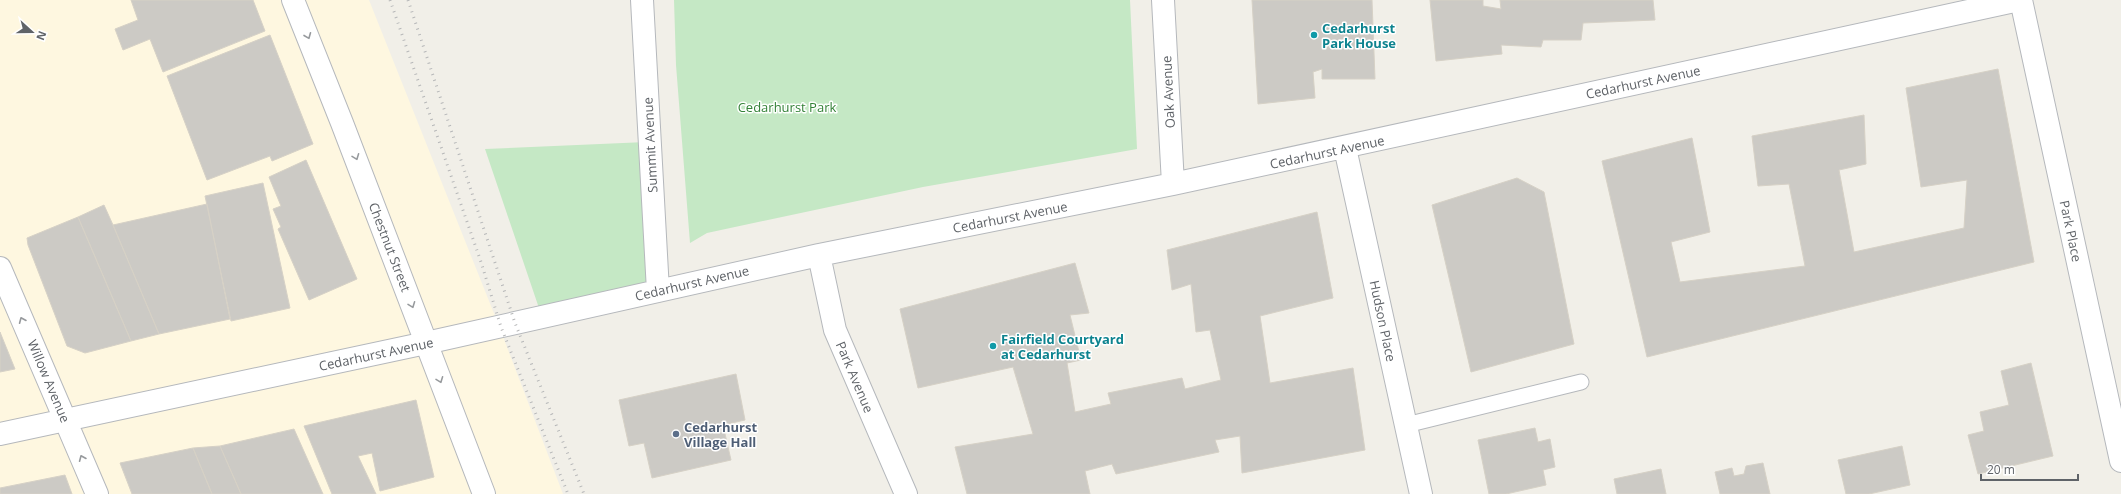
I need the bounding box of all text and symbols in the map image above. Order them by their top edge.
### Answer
north arrow [12,12,52,52]
place label: Cedarhurst Park House [1322,19,1396,52]
text: N [33,29,50,43]
marker: Cedarhurst Park House [1309,30,1319,40]
one-way arrow [303,32,311,40]
street label: Oak Avenue [1157,55,1179,129]
street label: Cedarhurst Avenue [1584,61,1702,103]
street label: Summit Avenue [639,97,661,193]
park label: Cedarhurst Park [738,98,836,116]
street label: Cedarhurst Avenue [1268,131,1386,173]
one-way arrow [351,154,359,161]
street label: Cedarhurst Avenue [951,197,1069,237]
street label: Park Place [2056,199,2086,263]
street label: Chestnut Street [365,200,415,295]
street label: Cedarhurst Avenue [633,261,751,305]
street label: Hudson Place [1366,279,1400,363]
one-way arrow [407,301,415,308]
one-way arrow [19,316,27,323]
place label: Fairfield Courtyard at Cedarhurst [1001,330,1124,363]
street label: Cedarhurst Avenue [317,333,435,375]
street label: Willow Avenue [23,337,75,425]
street label: Park Avenue [832,339,878,415]
marker: Fairfield Courtyard at Cedarhurst [988,341,998,351]
one-way arrow [436,376,444,383]
place label: Cedarhurst Village Hall [684,418,757,451]
marker: Cedarhurst Village Hall [671,429,681,439]
one-way arrow [79,455,87,462]
scale bar [1981,456,2078,482]
text: 20 m [1987,461,2015,478]

